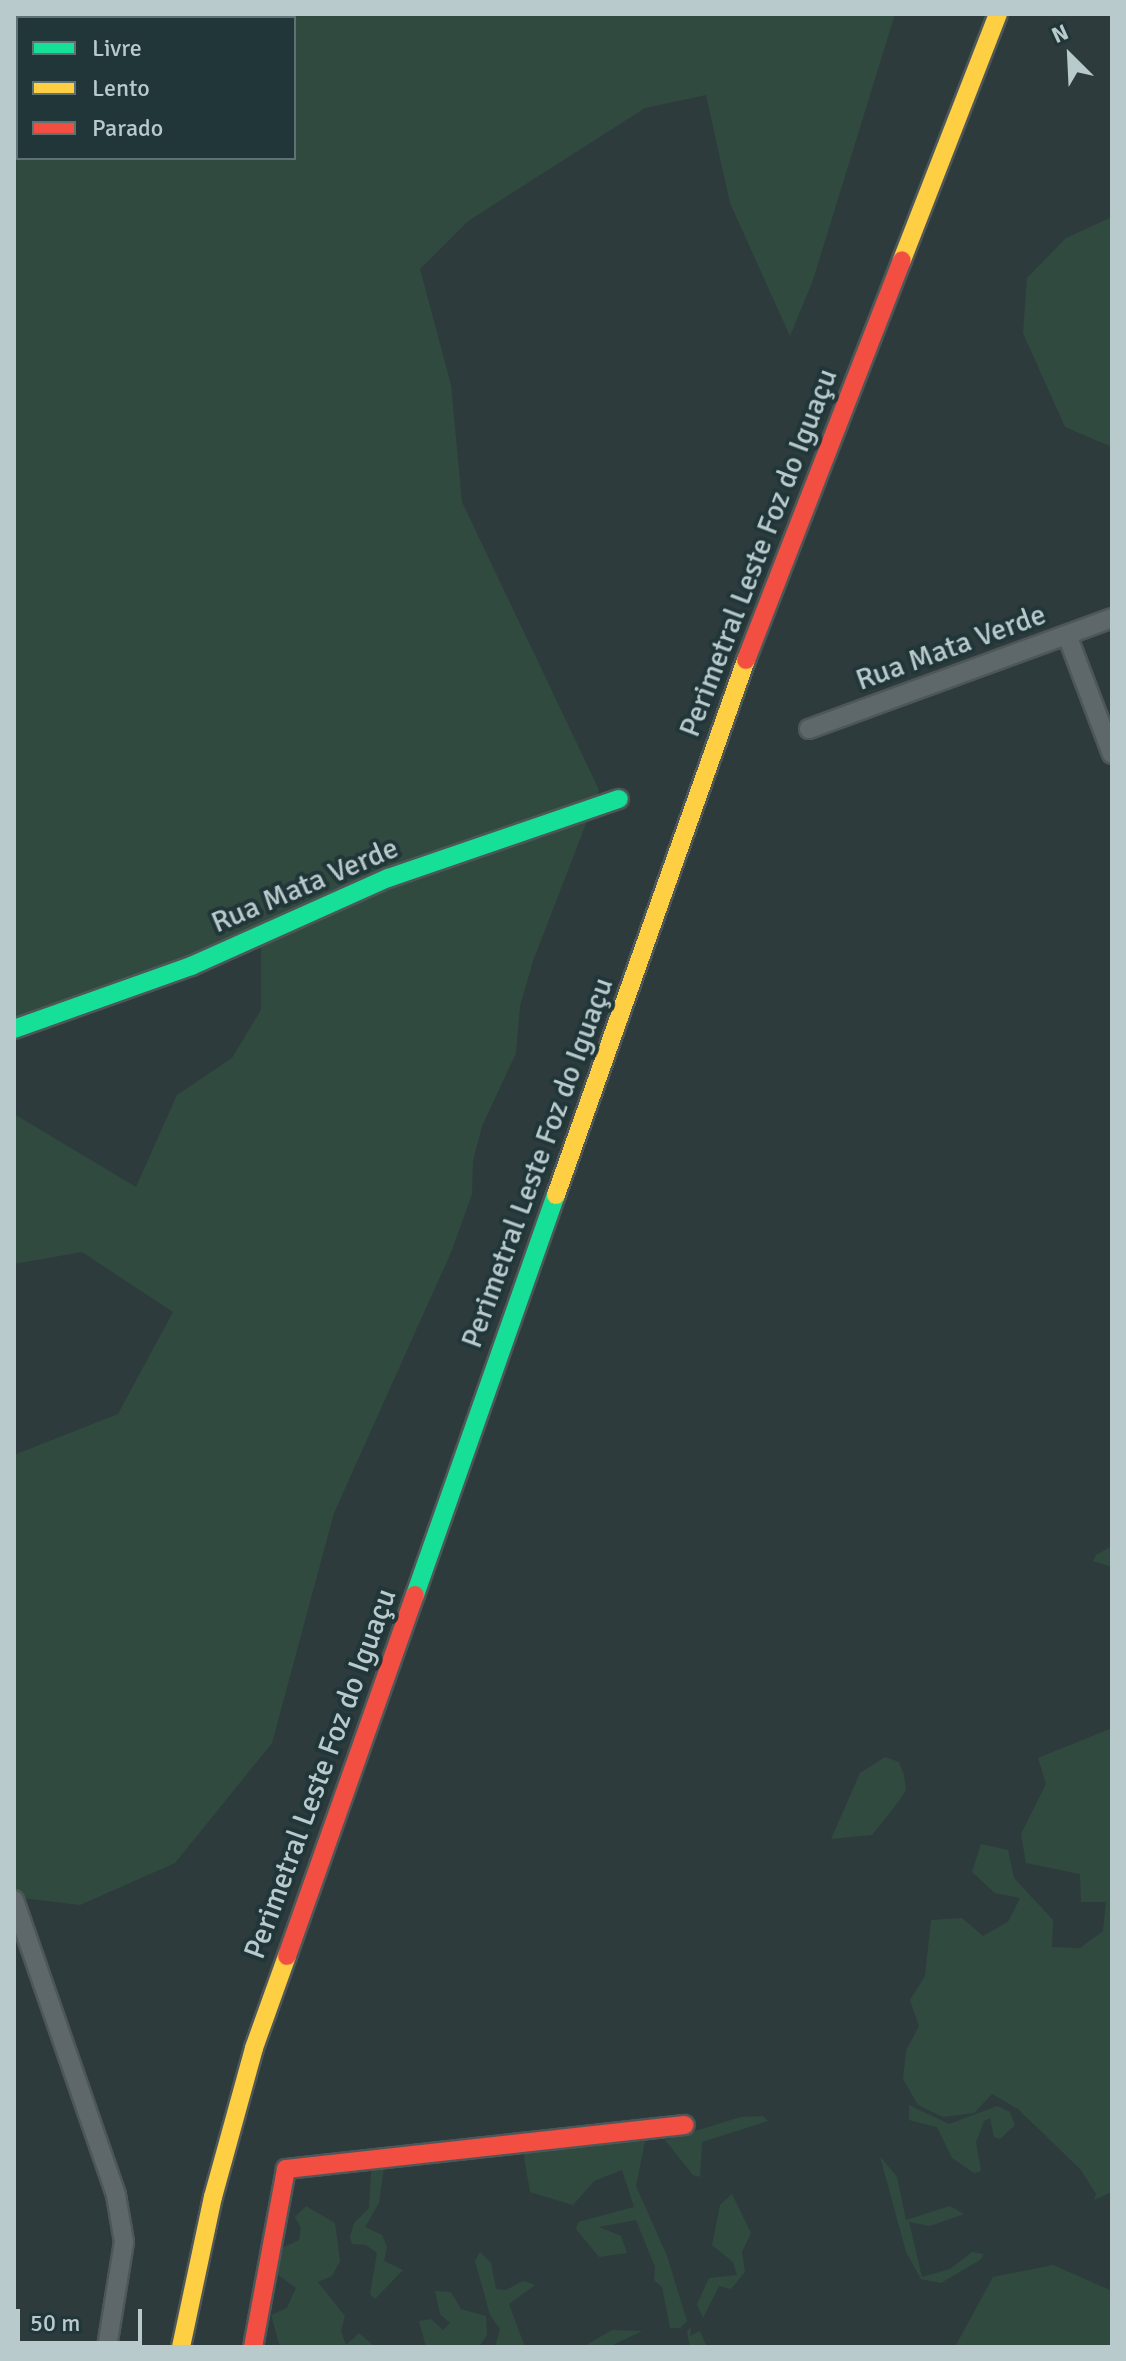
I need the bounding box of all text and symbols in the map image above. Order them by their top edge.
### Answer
legend [16,16,296,160]
north arrow [1030,16,1110,96]
text: N [1048,18,1073,49]
text: Livre [92,33,142,63]
text: Lento [92,73,150,103]
text: Parado [92,113,163,143]
street label: Perimetral Leste Foz do Iguaçu [672,364,846,742]
street label: Rua Mata Verde [851,597,1051,699]
street label: Rua Mata Verde [206,830,404,942]
street label: Perimetral Leste Foz do Iguaçu [454,973,622,1353]
street label: Perimetral Leste Foz do Iguaçu [237,1584,405,1964]
scale bar [20,2293,146,2343]
text: 50 m [30,2308,80,2338]

